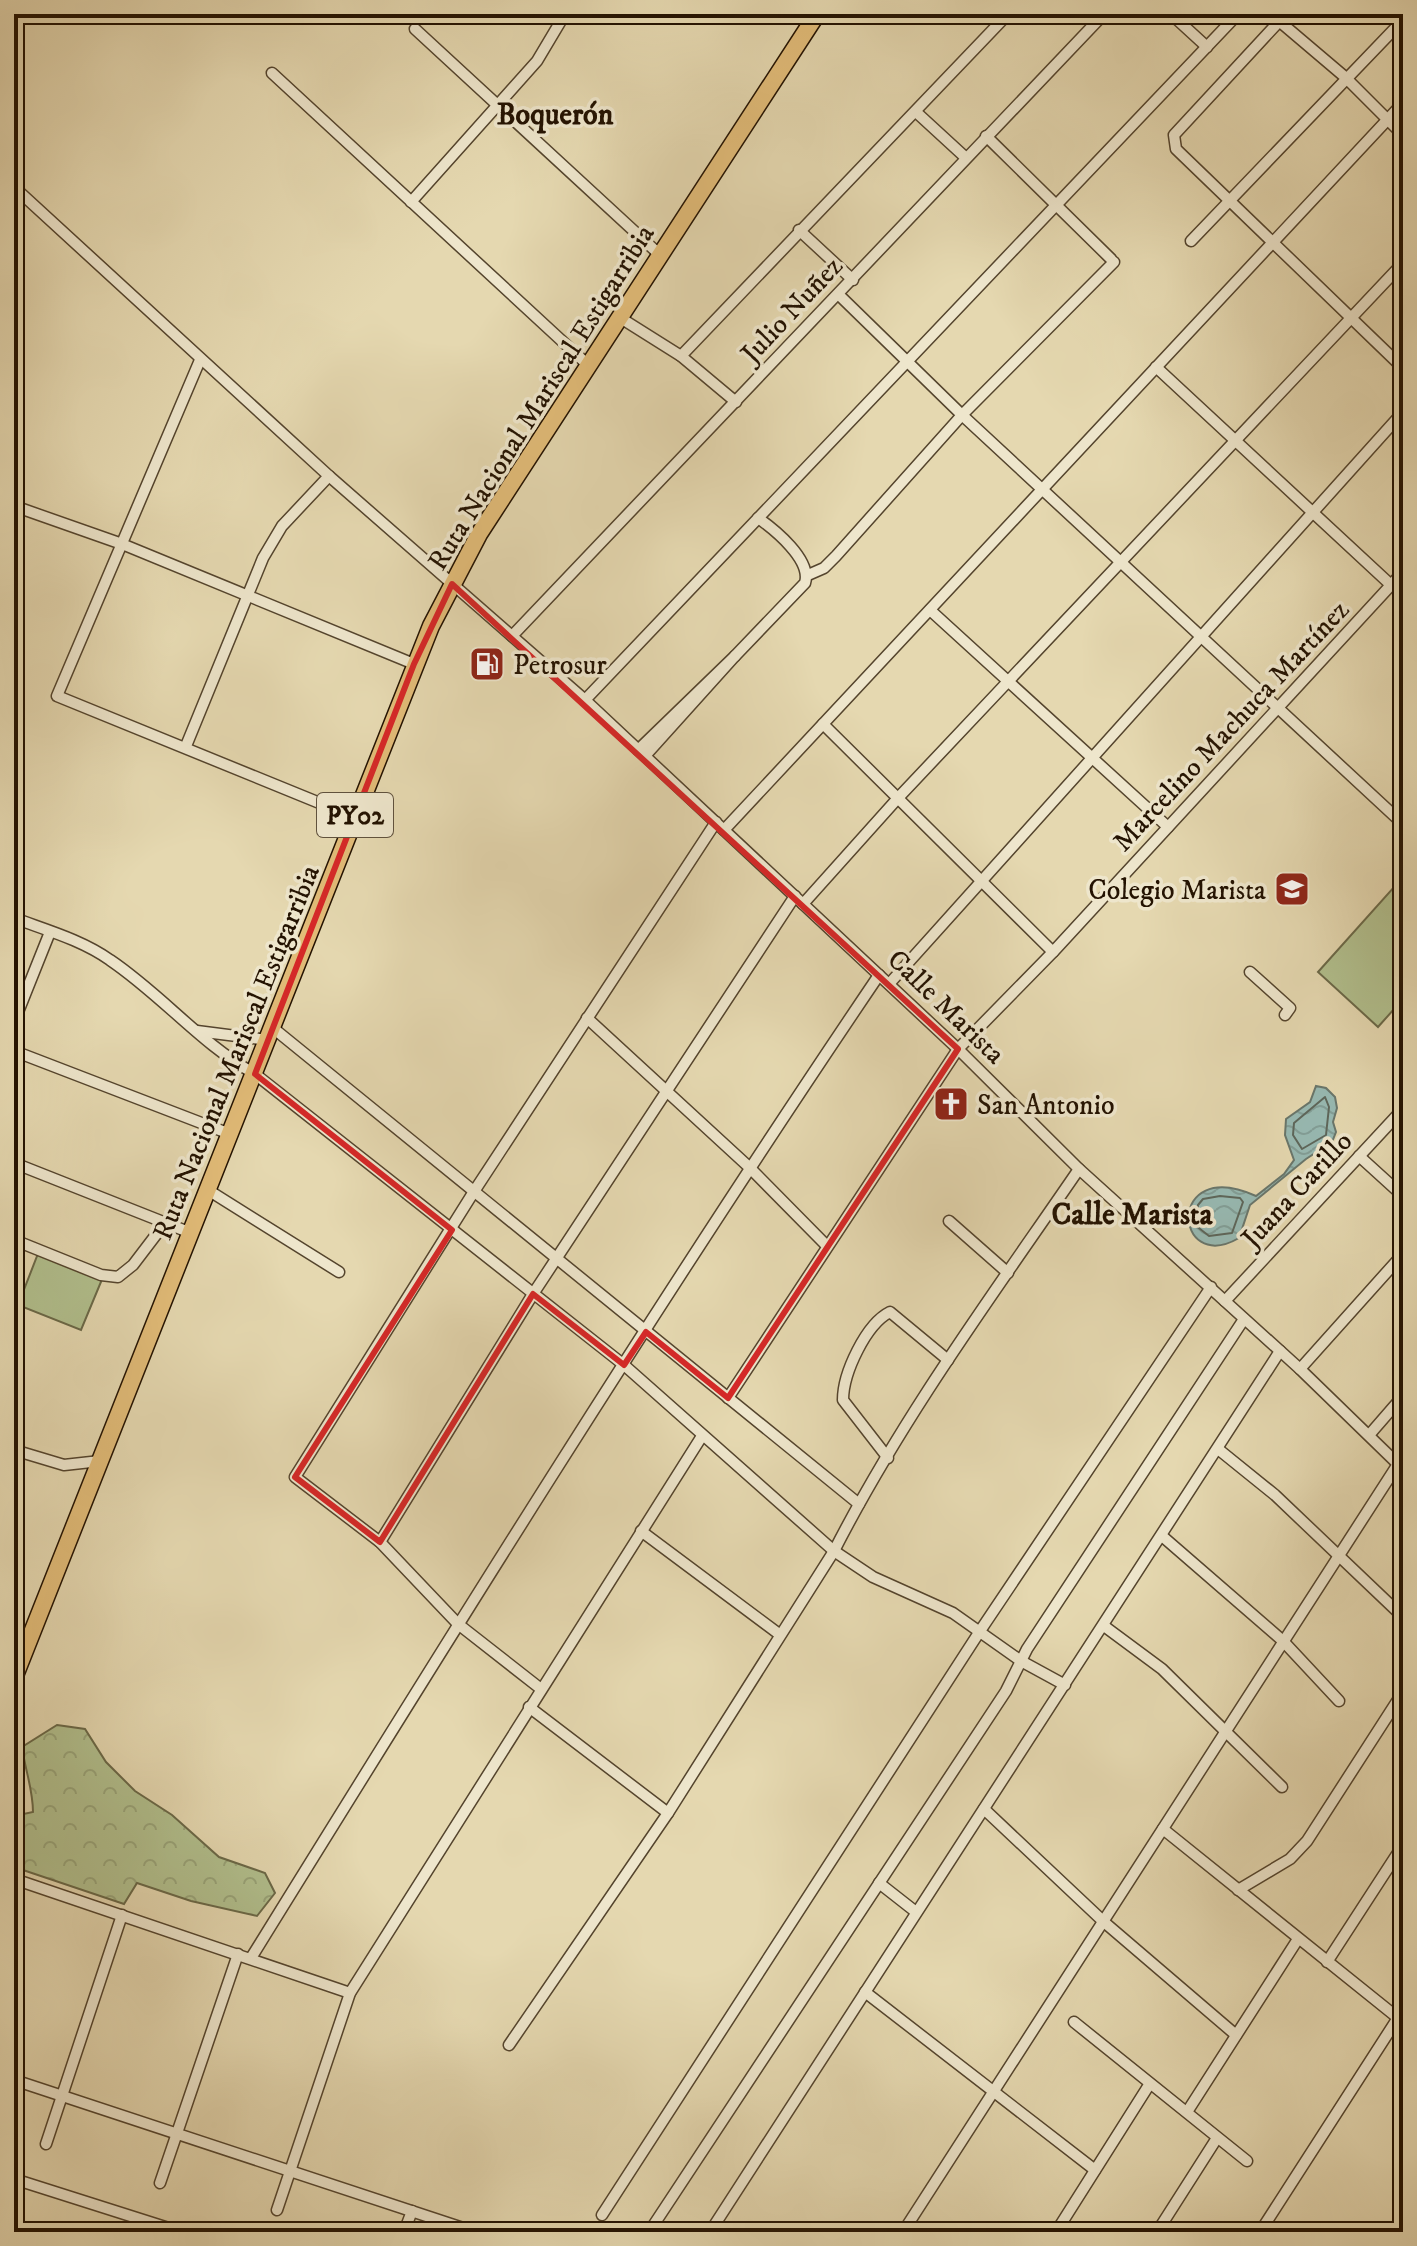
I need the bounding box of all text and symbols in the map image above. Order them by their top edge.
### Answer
district label: Boquerón [497,97,614,134]
street label: Ruta Nacional Mariscal Estigarribia [420,218,662,577]
street label: Julio Nuñez [732,249,850,373]
street label: Marcelino Machuca Martínez [1105,593,1357,859]
fuel station icon: Petrosur [468,645,506,683]
place label: Petrosur [513,648,607,683]
road number: PY02 [317,793,393,837]
street label: Ruta Nacional Mariscal Estigarribia [145,860,328,1245]
school or university icon: Colegio Marista [1273,870,1311,908]
place label: Colegio Marista [1088,873,1266,908]
street label: Calle Marista [880,942,1012,1072]
church icon: San Antonio [932,1085,970,1123]
place label: San Antonio [977,1088,1115,1123]
street label: Juana Carillo [1232,1124,1360,1258]
district label: Calle Marista [1052,1197,1214,1234]

